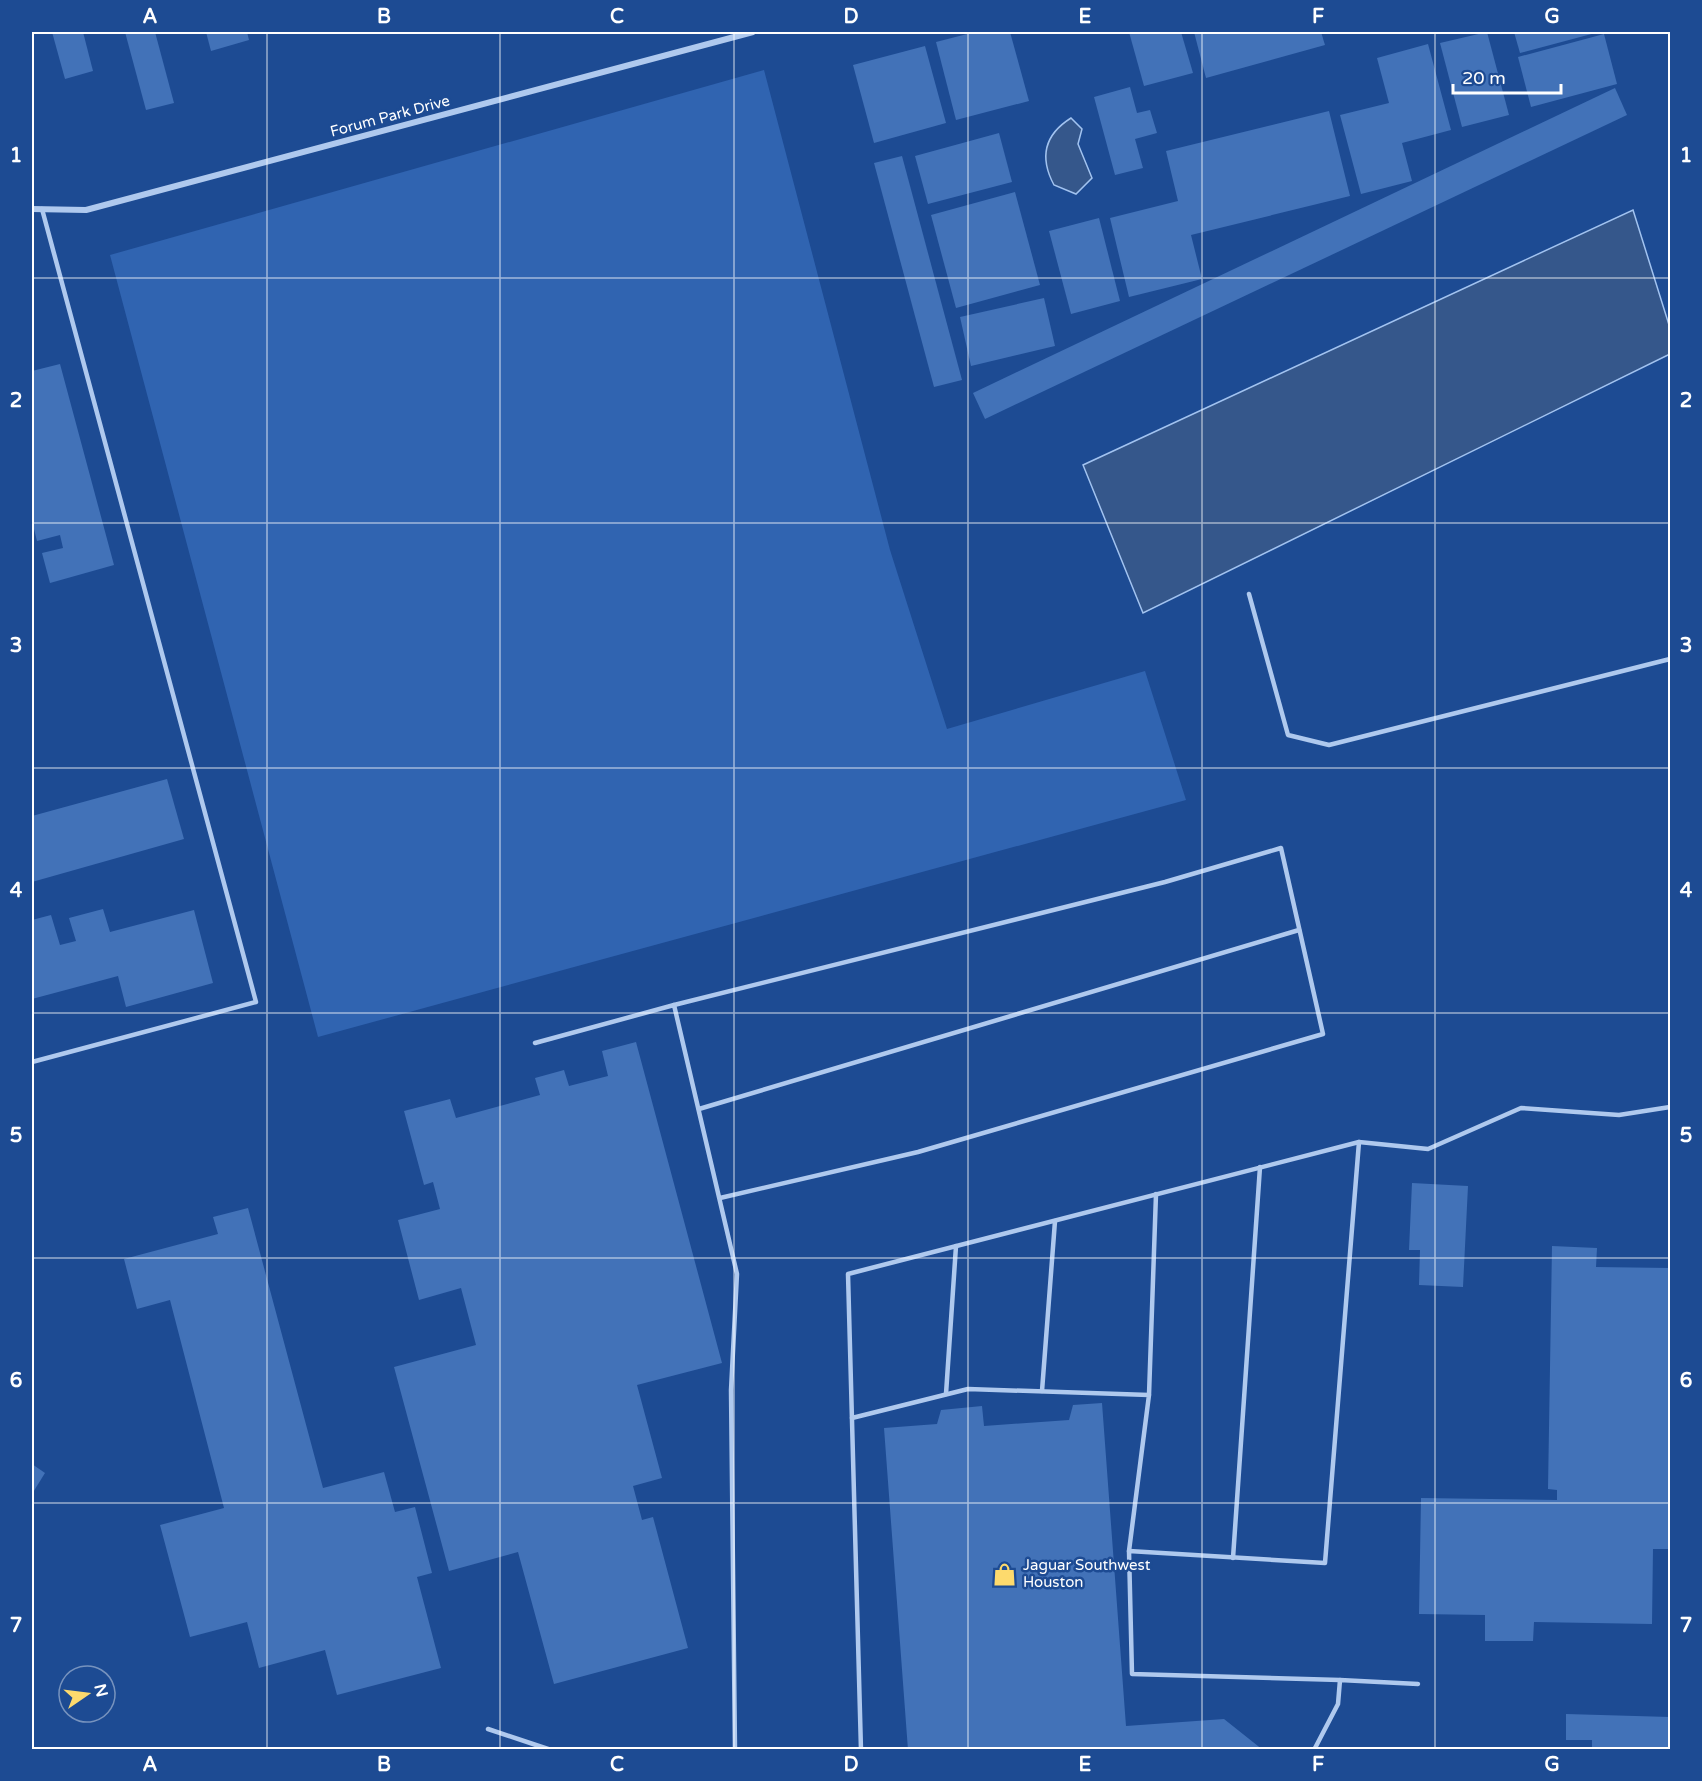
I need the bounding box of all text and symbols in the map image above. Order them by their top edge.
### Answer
text: A [143,5,158,29]
text: B [377,5,391,29]
text: C [610,5,624,29]
text: D [843,5,859,29]
text: E [1079,5,1092,29]
text: F [1312,5,1324,29]
text: G [1544,5,1560,29]
scale bar [1453,57,1561,95]
text: 20 m [1462,67,1506,89]
street label: Forum Park Drive [328,91,452,141]
text: 1 [10,144,22,168]
text: 1 [1680,144,1692,168]
text: 2 [10,389,22,413]
text: 2 [1680,389,1692,413]
text: 3 [10,634,22,658]
text: 3 [1680,634,1692,658]
text: 4 [10,879,23,903]
text: 4 [1680,879,1693,903]
text: 5 [10,1124,22,1148]
text: 5 [1680,1124,1692,1148]
text: 6 [10,1369,22,1393]
text: 6 [1680,1369,1692,1393]
place label: Jaguar Southwest Houston [1023,1556,1151,1591]
shop icon: Jaguar Southwest Houston [992,1561,1018,1587]
text: 7 [10,1614,22,1638]
text: 7 [1680,1614,1692,1638]
north arrow [57,1664,117,1724]
text: N [89,1682,112,1699]
text: A [143,1753,158,1777]
text: B [377,1753,391,1777]
text: C [610,1753,624,1777]
text: D [843,1753,859,1777]
text: E [1079,1753,1092,1777]
text: F [1312,1753,1324,1777]
text: G [1544,1753,1560,1777]

